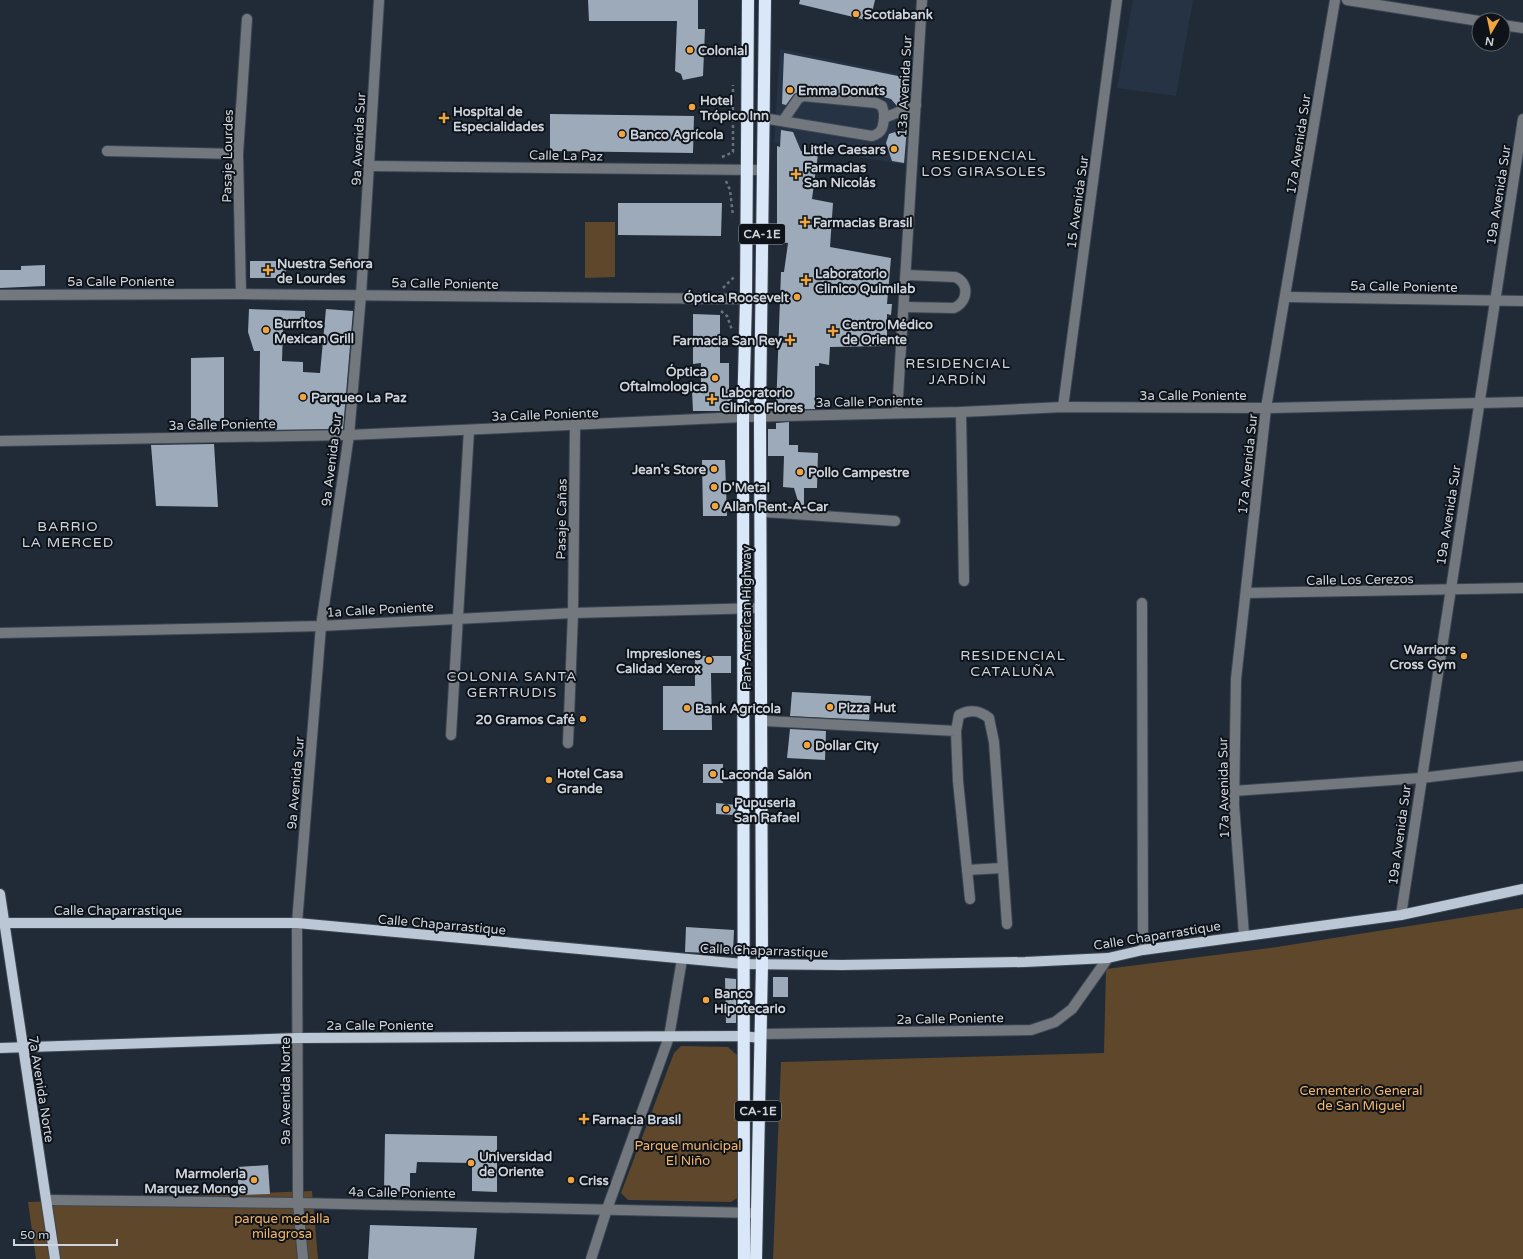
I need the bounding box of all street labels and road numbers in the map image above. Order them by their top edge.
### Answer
street label: 13a Avenida Sur [894,35,916,137]
street label: 9a Avenida Sur [349,92,369,186]
street label: 17a Avenida Sur [1283,93,1315,195]
street label: Pasaje Lourdes [219,109,237,203]
street label: 19a Avenida Sur [1483,144,1515,246]
street label: Calle La Paz [529,147,603,165]
street label: 15 Avenida Sur [1064,155,1092,250]
road number: CA-1E [739,224,785,244]
street label: 5a Calle Poniente [67,274,175,290]
street label: 5a Calle Poniente [391,275,499,293]
street label: 5a Calle Poniente [1350,278,1458,296]
street label: 3a Calle Poniente [1139,388,1247,404]
street label: 3a Calle Poniente [815,393,923,411]
street label: 3a Calle Poniente [491,405,599,425]
street label: 9a Avenida Sur [318,413,346,507]
street label: 17a Avenida Sur [1235,413,1261,515]
street label: 3a Calle Poniente [168,416,276,434]
street label: 19a Avenida Sur [1433,464,1465,566]
street label: Pasaje Cañas [553,478,571,560]
street label: Pan-American Highway [739,546,755,690]
street label: Calle Los Cerezos [1306,571,1414,589]
street label: 1a Calle Poniente [326,599,434,621]
street label: 9a Avenida Sur [284,736,308,830]
street label: 17a Avenida Sur [1215,737,1233,839]
street label: 19a Avenida Sur [1385,784,1415,886]
street label: Calle Chaparrastique [54,903,182,919]
street label: Calle Chaparrastique [377,911,507,939]
street label: Calle Chaparrastique [1092,918,1222,954]
street label: Calle Chaparrastique [699,941,828,961]
street label: 2a Calle Poniente [896,1010,1004,1028]
street label: 2a Calle Poniente [326,1018,434,1034]
street label: 7a Avenida Norte [25,1035,57,1144]
street label: 9a Avenida Norte [278,1037,294,1145]
road number: CA-1E [735,1101,781,1121]
street label: 4a Calle Poniente [348,1184,456,1202]

